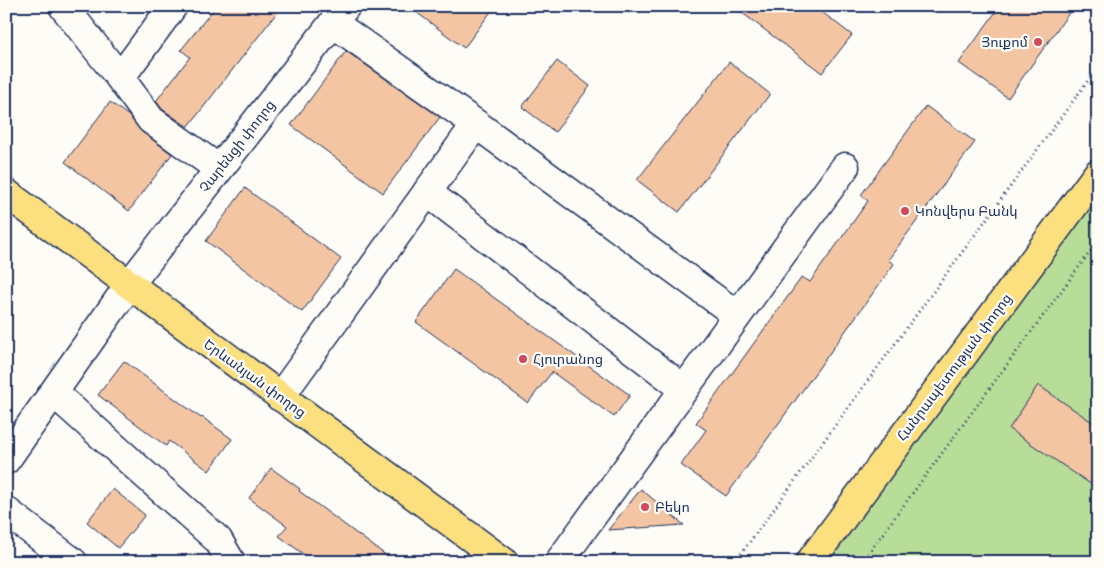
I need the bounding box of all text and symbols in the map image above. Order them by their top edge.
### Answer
place label: Յուքոմ [981,32,1028,51]
marker: Յուքոմ [1032,36,1044,48]
street label: Չարենցի փողոց [194,95,279,196]
place label: Կոնվերս Բանկ [915,201,1018,220]
marker: Կոնվերս Բանկ [899,205,911,217]
street label: Հանրապետության փողոց [892,289,1015,444]
street label: Երևանյան փողոց [200,334,310,421]
place label: Հյուրանոց [533,349,603,368]
marker: Հյուրանոց [517,353,529,365]
place label: Բեկո [655,497,690,516]
marker: Բեկո [639,501,651,513]

